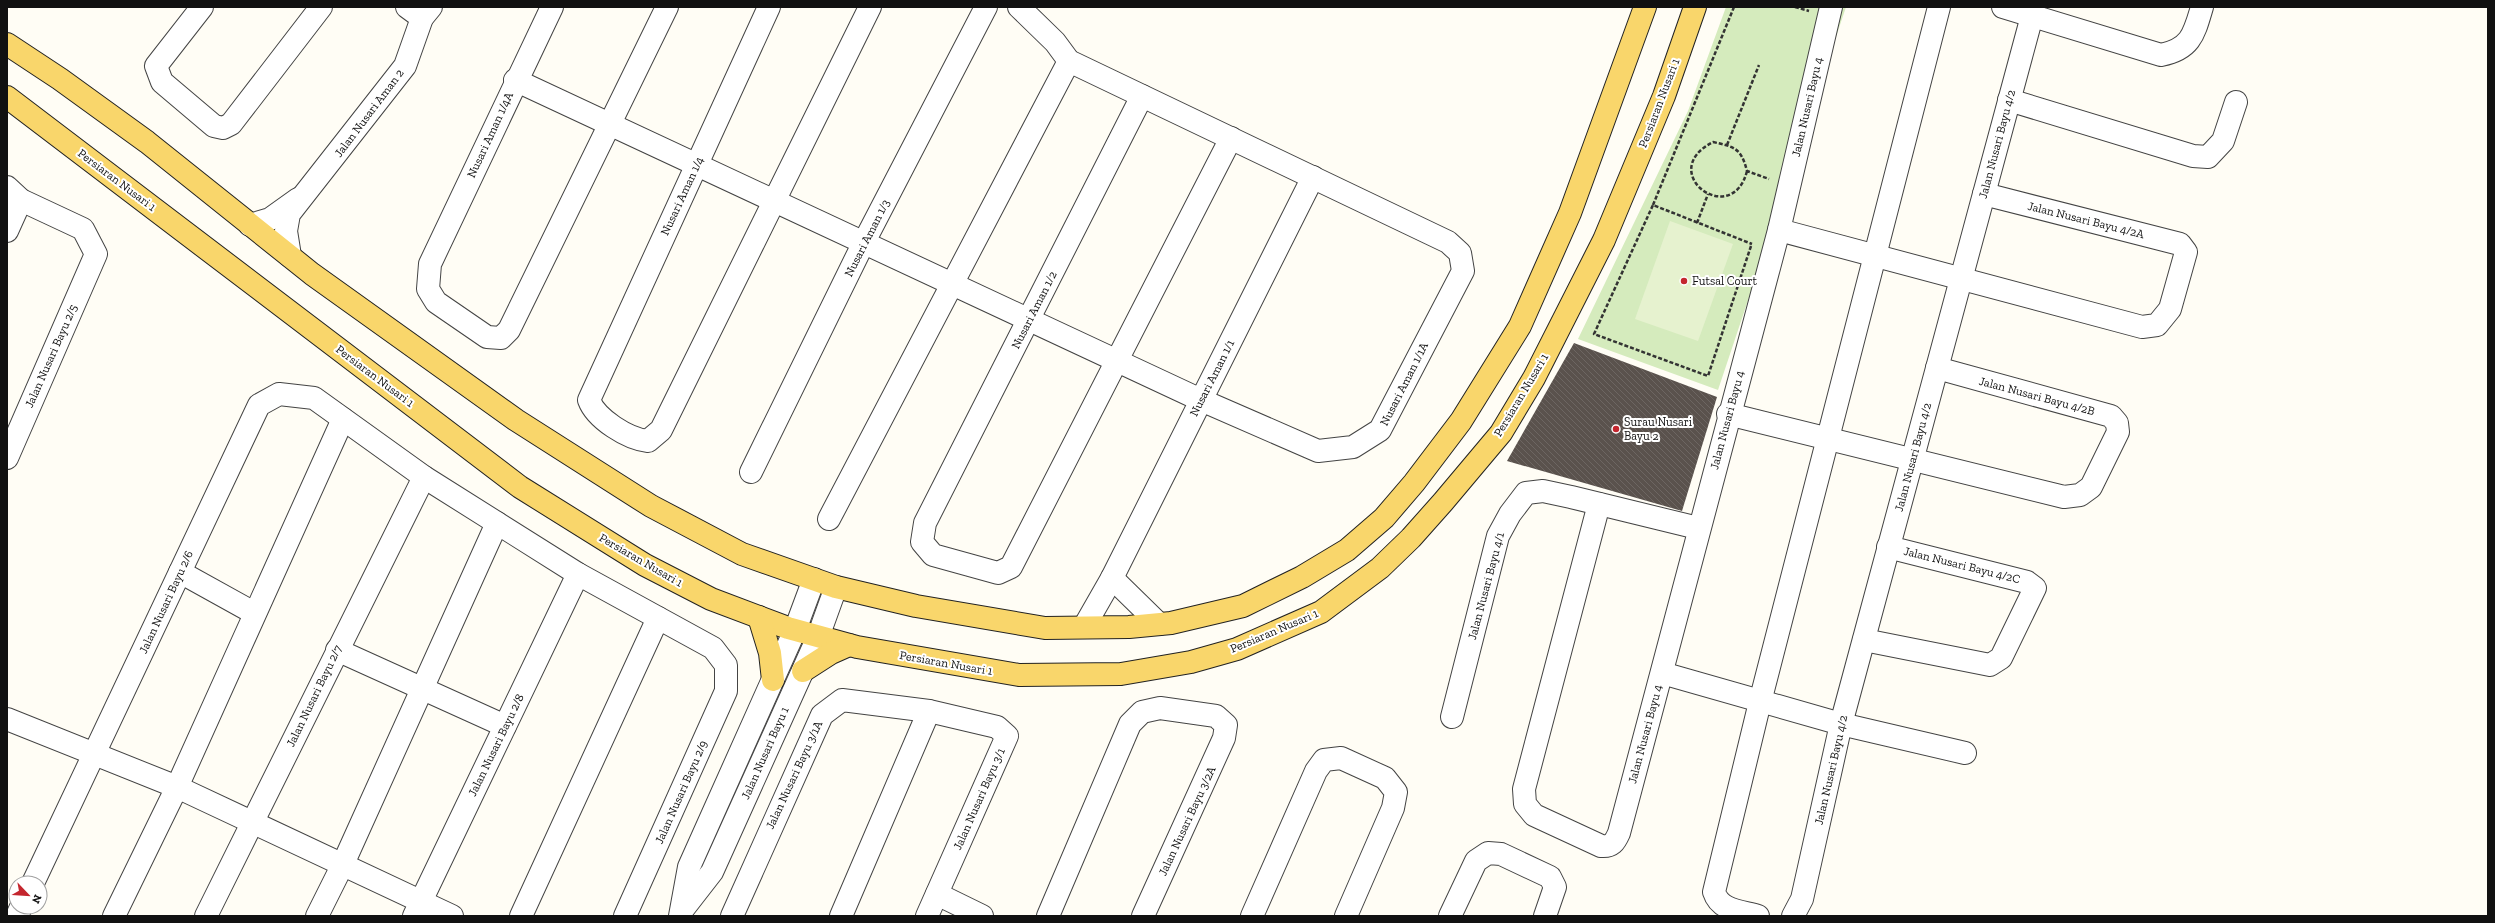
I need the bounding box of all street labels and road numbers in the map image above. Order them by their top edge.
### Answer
street label: Jalan Nusari Bayu 4 [1789,55,1825,158]
street label: Persiaran Nusari 1 [1636,56,1683,150]
street label: Jalan Nusari Aman 2 [331,66,407,160]
street label: Jalan Nusari Bayu 4/2 [1976,88,2018,200]
street label: Nusari Aman 1/4A [464,90,516,180]
street label: Persiaran Nusari 1 [75,146,159,214]
street label: Nusari Aman 1/4 [658,154,707,238]
street label: Nusari Aman 1/3 [841,197,893,279]
street label: Jalan Nusari Bayu 4/2A [2026,199,2146,241]
street label: Nusari Aman 1/2 [1008,269,1060,351]
street label: Jalan Nusari Bayu 2/5 [22,302,80,410]
street label: Nusari Aman 1/1 [1187,337,1237,419]
street label: Nusari Aman 1/1A [1377,340,1431,428]
street label: Persiaran Nusari 1 [333,342,417,410]
street label: Persiaran Nusari 1 [1491,351,1551,439]
street label: Jalan Nusari Bayu 4 [1707,368,1747,471]
street label: Jalan Nusari Bayu 4/2B [1978,374,2096,418]
street label: Jalan Nusari Bayu 4/2 [1892,401,1934,513]
street label: Persiaran Nusari 1 [597,530,686,590]
street label: Jalan Nusari Bayu 4/1 [1465,530,1507,641]
street label: Jalan Nusari Bayu 4/2C [1902,544,2022,586]
street label: Jalan Nusari Bayu 2/6 [136,548,196,656]
street label: Persiaran Nusari 1 [1228,606,1320,656]
street label: Jalan Nusari Bayu 2/7 [283,643,345,749]
street label: Persiaran Nusari 1 [898,648,994,678]
street label: Jalan Nusari Bayu 4 [1625,682,1665,785]
street label: Jalan Nusari Bayu 2/8 [465,692,527,798]
street label: Jalan Nusari Bayu 1 [738,704,792,802]
street label: Jalan Nusari Bayu 4/2 [1812,714,1850,826]
street label: Jalan Nusari Bayu 3/1A [763,718,825,831]
street label: Jalan Nusari Bayu 2/9 [652,738,710,846]
street label: Jalan Nusari Bayu 3/1 [950,746,1008,852]
street label: Jalan Nusari Bayu 3/2A [1155,764,1219,878]

